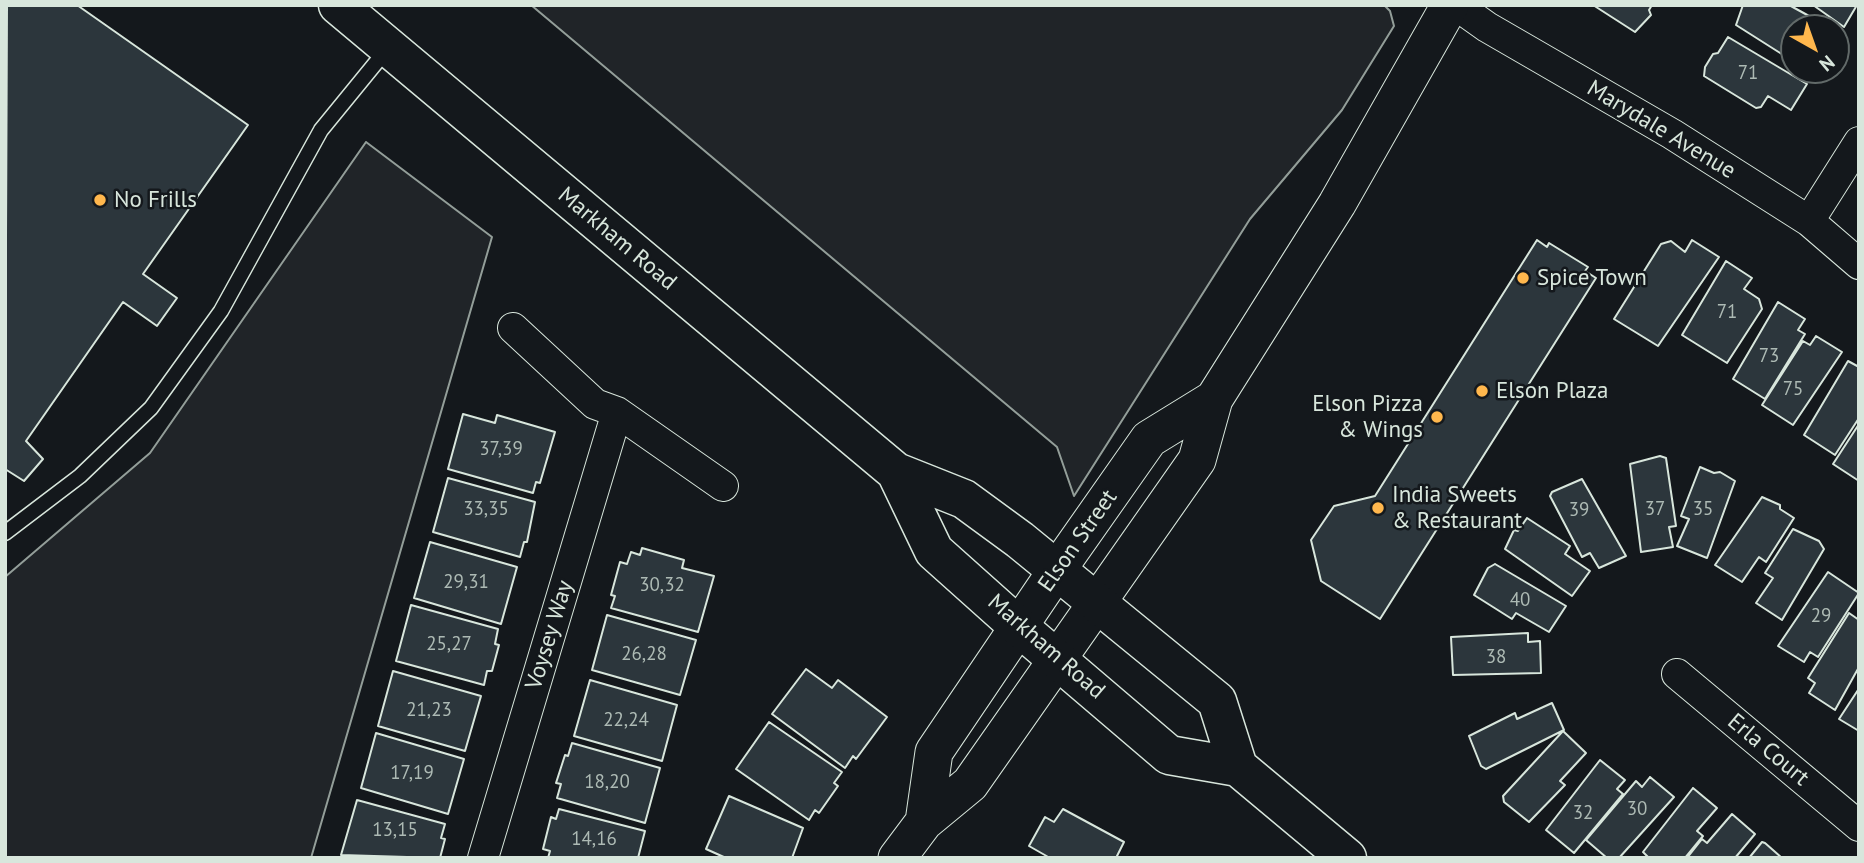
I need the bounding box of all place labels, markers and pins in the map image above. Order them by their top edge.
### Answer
place label: No Frills [114,186,197,214]
marker: No Frills [92,192,108,208]
place label: Spice Town [1537,264,1647,292]
marker: Spice Town [1515,270,1531,286]
place label: Elson Plaza [1496,377,1608,405]
marker: Elson Plaza [1474,383,1490,399]
place label: Elson Pizza & Wings [1312,390,1423,444]
marker: Elson Pizza & Wings [1429,409,1445,425]
place label: India Sweets & Restaurant [1392,481,1522,535]
marker: India Sweets & Restaurant [1370,500,1386,516]

